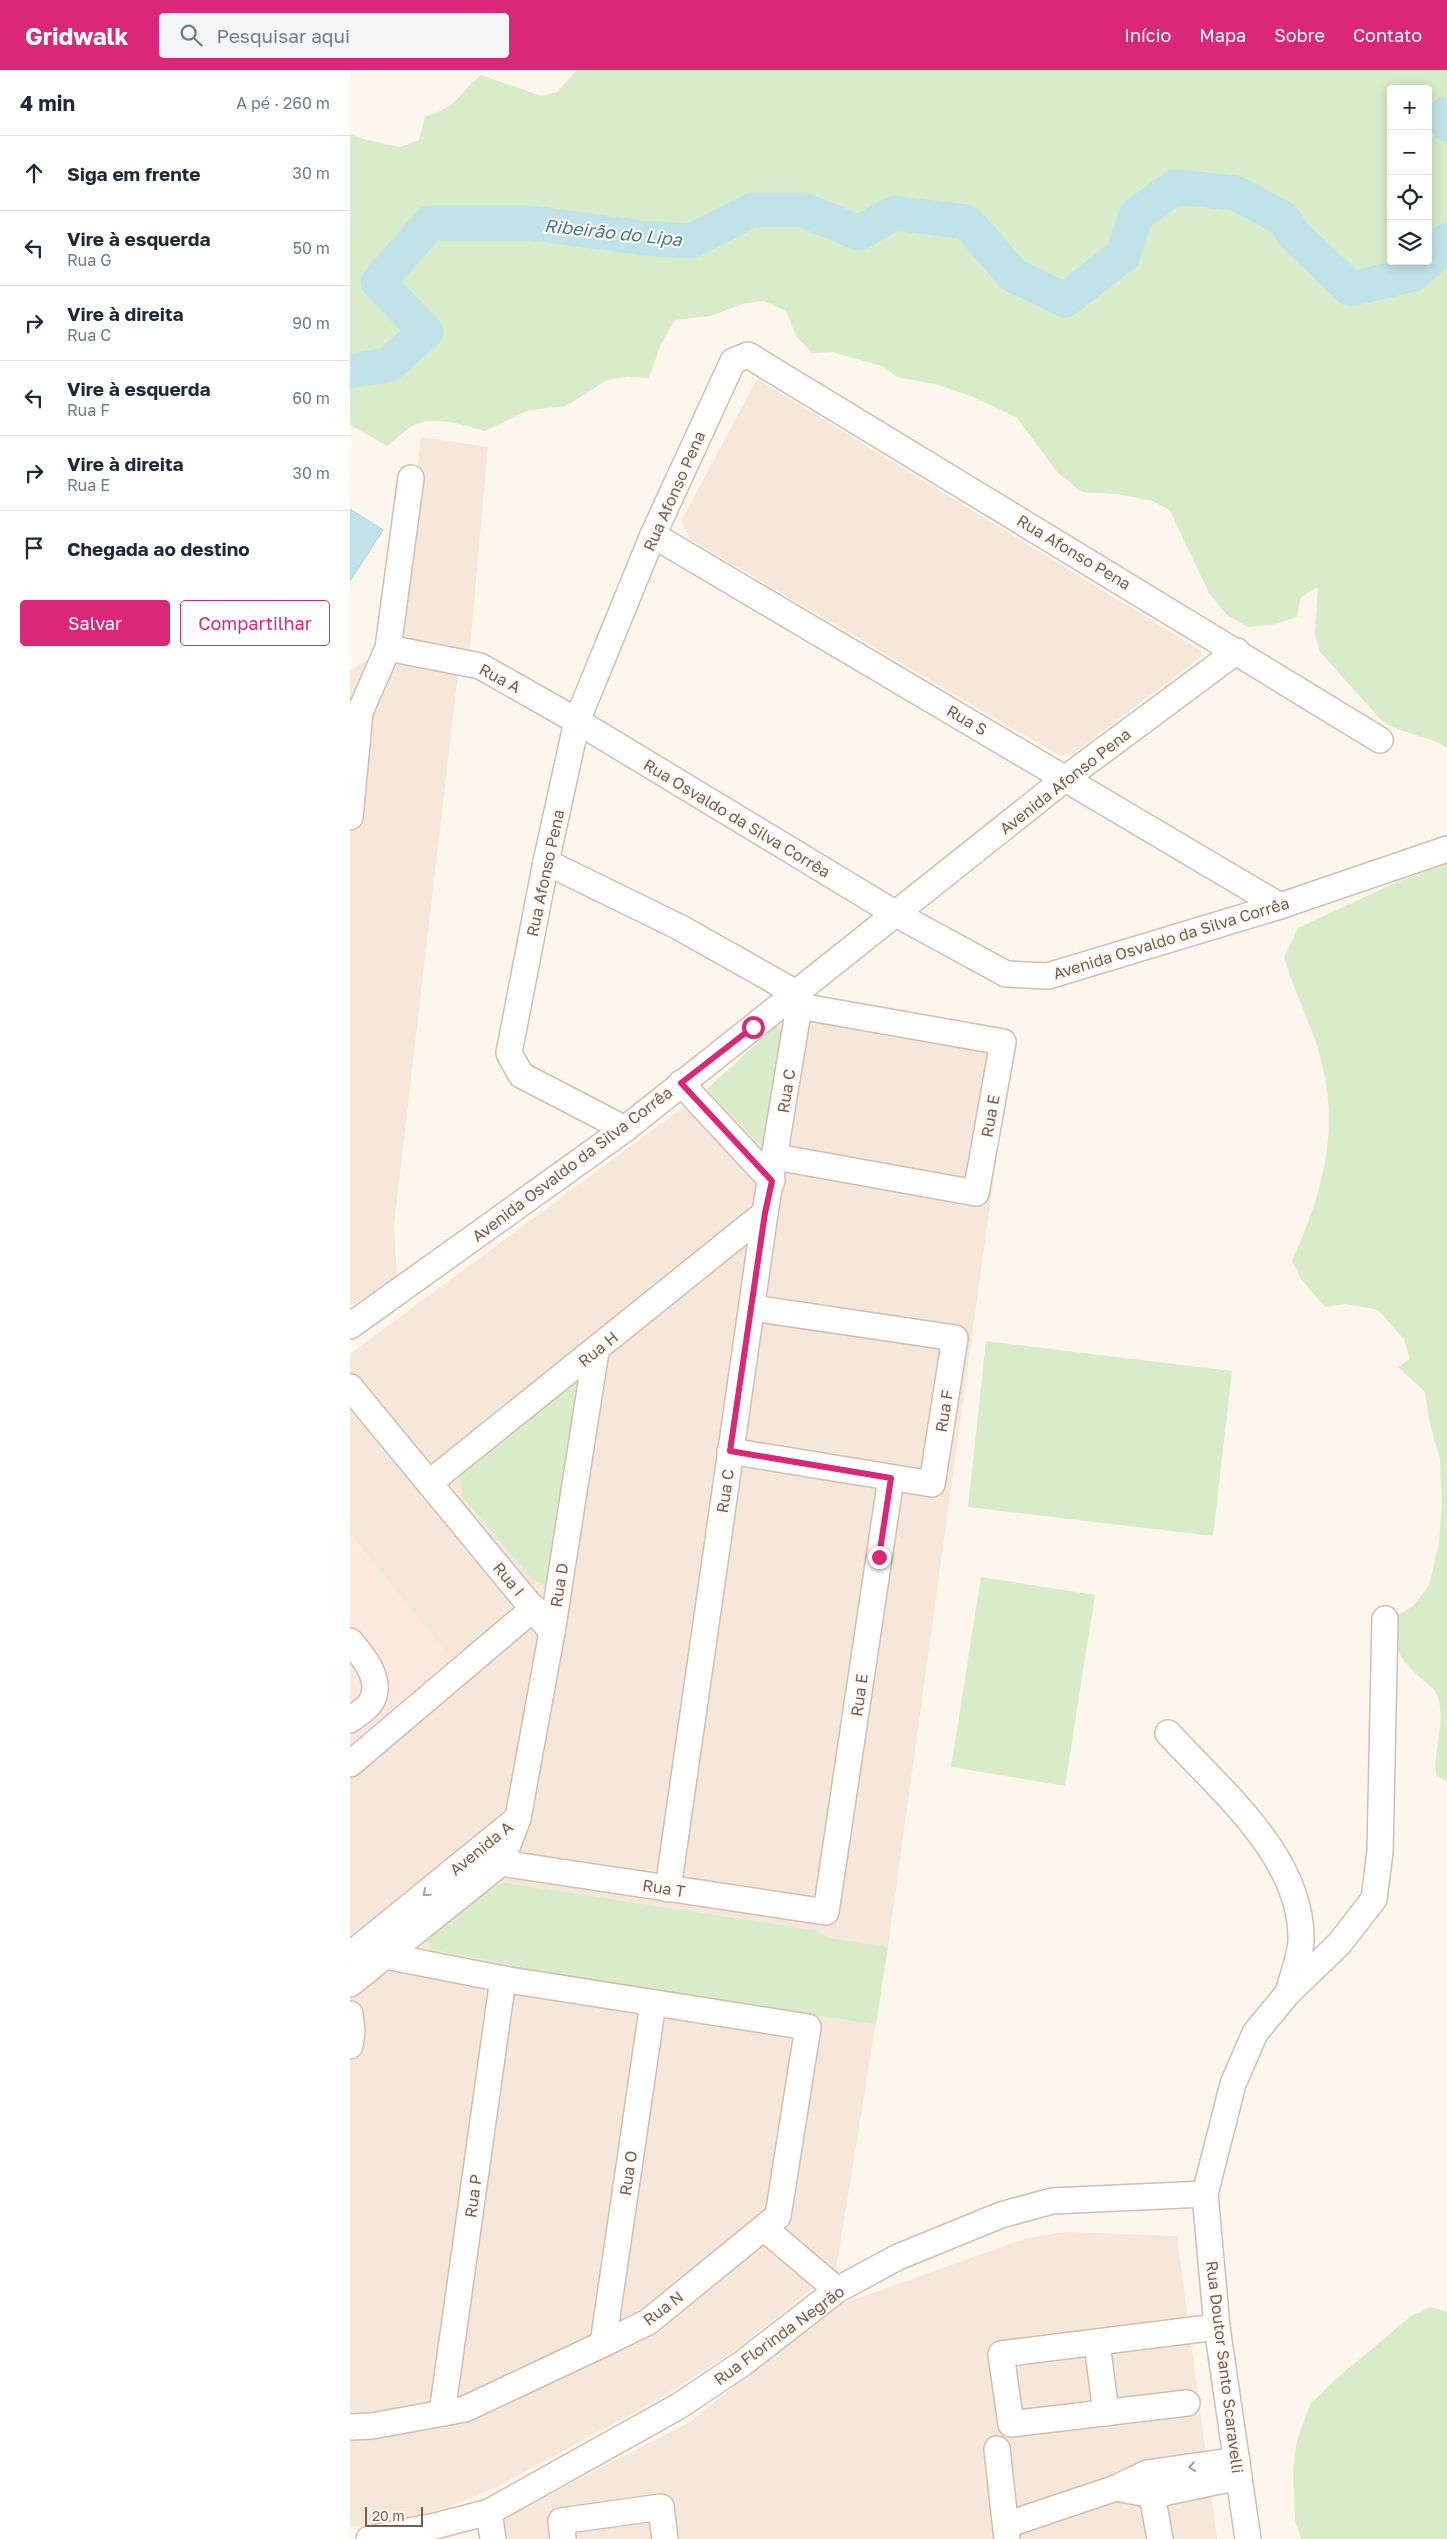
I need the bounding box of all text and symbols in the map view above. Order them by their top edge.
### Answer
search box [159,13,509,58]
text: Gridwalk [25,21,129,50]
icon: search [177,21,205,49]
text: Pesquisar aqui [217,24,350,47]
text: Início [1124,24,1171,46]
text: Mapa [1199,24,1246,46]
text: Sobre [1274,24,1325,46]
text: Contato [1353,24,1422,46]
map controls [1387,85,1432,265]
button: + [1387,85,1432,130]
text: 4 min [20,90,75,116]
text: A pé · 260 m [236,93,330,113]
button: − [1387,130,1432,175]
icon: ahead [20,159,48,187]
text: Siga em frente [67,162,201,185]
text: 30 m [293,163,330,183]
button: locate [1387,175,1432,220]
water label: Ribeirão do Lipa [543,214,684,250]
button: layers [1387,220,1432,265]
text: Vire à esquerda [67,227,210,250]
icon: left [20,234,48,262]
text: 50 m [293,238,330,258]
text: Rua G [67,250,112,270]
text: Vire à direita [67,302,184,325]
icon: right [20,309,48,337]
text: 90 m [292,313,330,333]
text: Rua C [67,325,111,345]
text: Vire à esquerda [67,377,210,400]
icon: left [20,384,48,412]
text: 60 m [292,388,330,408]
text: Rua F [67,400,110,420]
street label: Rua Afonso Pena [639,428,709,554]
text: Vire à direita [67,452,184,475]
icon: right [20,459,48,487]
text: 30 m [293,463,330,483]
text: Rua E [67,475,110,495]
street label: Rua Afonso Pena [1013,510,1135,594]
icon: arrive [20,534,48,562]
text: Chegada ao destino [67,537,250,560]
button: Salvar [20,600,170,646]
button: Compartilhar [180,600,330,646]
street label: Rua A [476,659,524,697]
street label: Rua S [943,700,991,740]
street label: Avenida Afonso Pena [995,724,1135,838]
street label: Rua Osvaldo da Silva Corrêa [640,754,834,882]
street label: Rua Afonso Pena [522,808,568,938]
street label: Avenida Osvaldo da Silva Corrêa [1051,893,1291,983]
route start [742,1016,765,1039]
street label: Rua C [773,1068,799,1114]
street label: Avenida Osvaldo da Silva Corrêa [468,1082,676,1246]
street label: Rua E [976,1093,1004,1139]
street label: Rua H [574,1327,622,1371]
street label: Rua F [931,1388,957,1434]
street label: Rua C [712,1468,738,1514]
route end [868,1546,891,1569]
street label: Rua I [489,1558,529,1600]
street label: Rua D [546,1561,572,1609]
street label: Rua E [846,1672,872,1718]
street label: Avenida A [445,1816,517,1880]
street label: Rua T [641,1875,687,1901]
one-way arrow [423,1888,432,1896]
street label: Rua O [615,2149,641,2197]
street label: Rua P [460,2173,486,2219]
street label: Rua Doutor Santo Scaravelli [1202,2259,1248,2475]
street label: Rua Florinda Negrão [710,2281,848,2389]
street label: Rua N [639,2286,687,2330]
one-way arrow [1188,2461,1196,2471]
scale bar [365,2504,422,2527]
text: 20 m [372,2507,405,2524]

